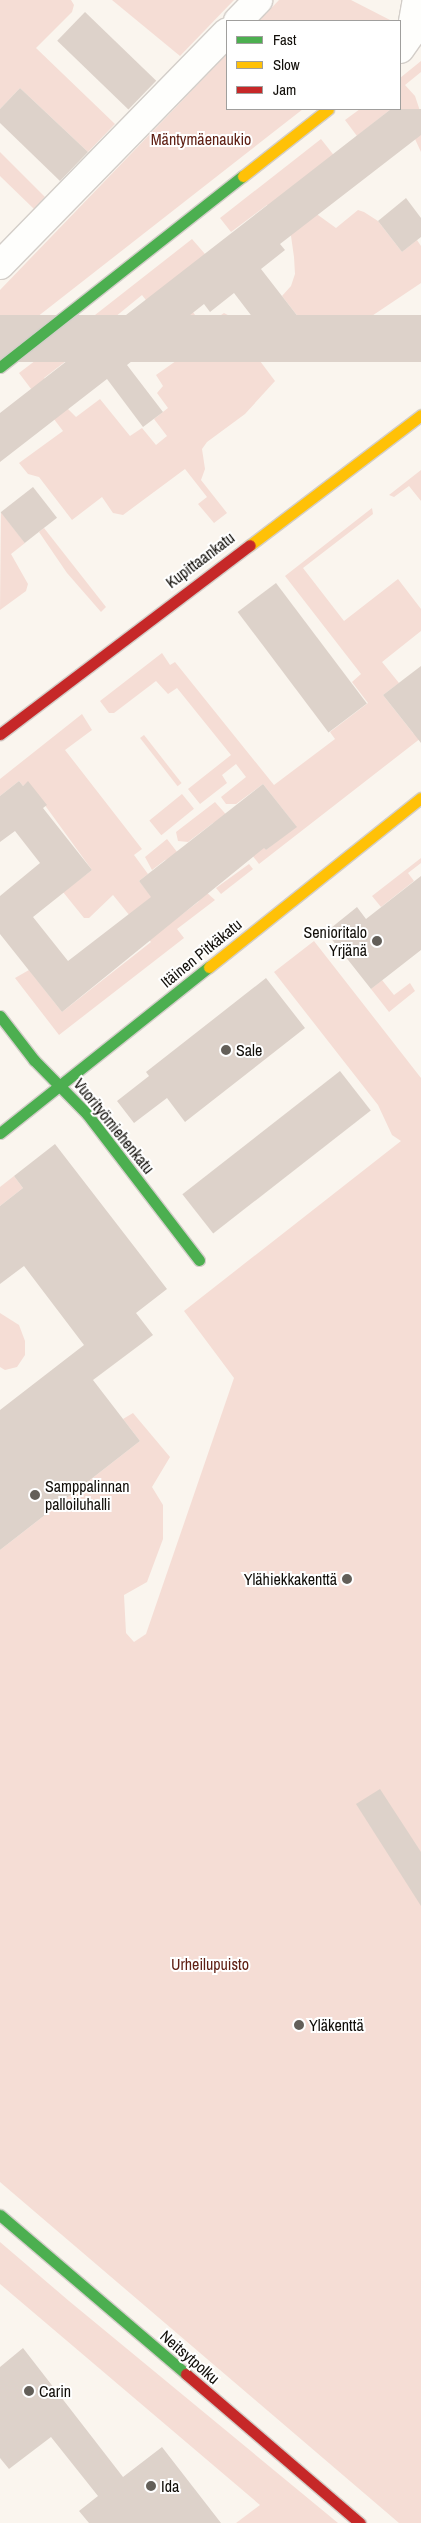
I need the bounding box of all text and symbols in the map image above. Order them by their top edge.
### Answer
legend [226,20,401,110]
text: Fast [273,29,296,50]
text: Slow [273,54,300,75]
text: Jam [273,79,296,100]
park label: Mäntymäenaukio [151,129,251,149]
street label: Kupittaankatu [162,528,238,592]
street label: Itäinen Pitkäkatu [157,915,245,991]
place label: Senioritalo Yrjänä [304,922,367,960]
marker: Senioritalo Yrjänä [371,935,383,947]
place label: Sale [236,1040,262,1060]
marker: Sale [220,1044,232,1056]
street label: Vuorityömiehenkatu [70,1075,158,1177]
place label: Samppalinnan palloiluhalli [45,1476,130,1514]
marker: Samppalinnan palloiluhalli [29,1489,41,1501]
place label: Ylähiekkakenttä [244,1569,337,1589]
marker: Ylähiekkakenttä [341,1573,353,1585]
park label: Urheilupuisto [171,1954,249,1974]
place label: Yläkenttä [309,2015,364,2035]
marker: Yläkenttä [293,2019,305,2031]
street label: Neitsytpolku [156,2326,224,2388]
place label: Carin [39,2381,71,2401]
marker: Carin [23,2385,35,2397]
place label: Ida [161,2476,179,2496]
marker: Ida [145,2480,157,2492]

